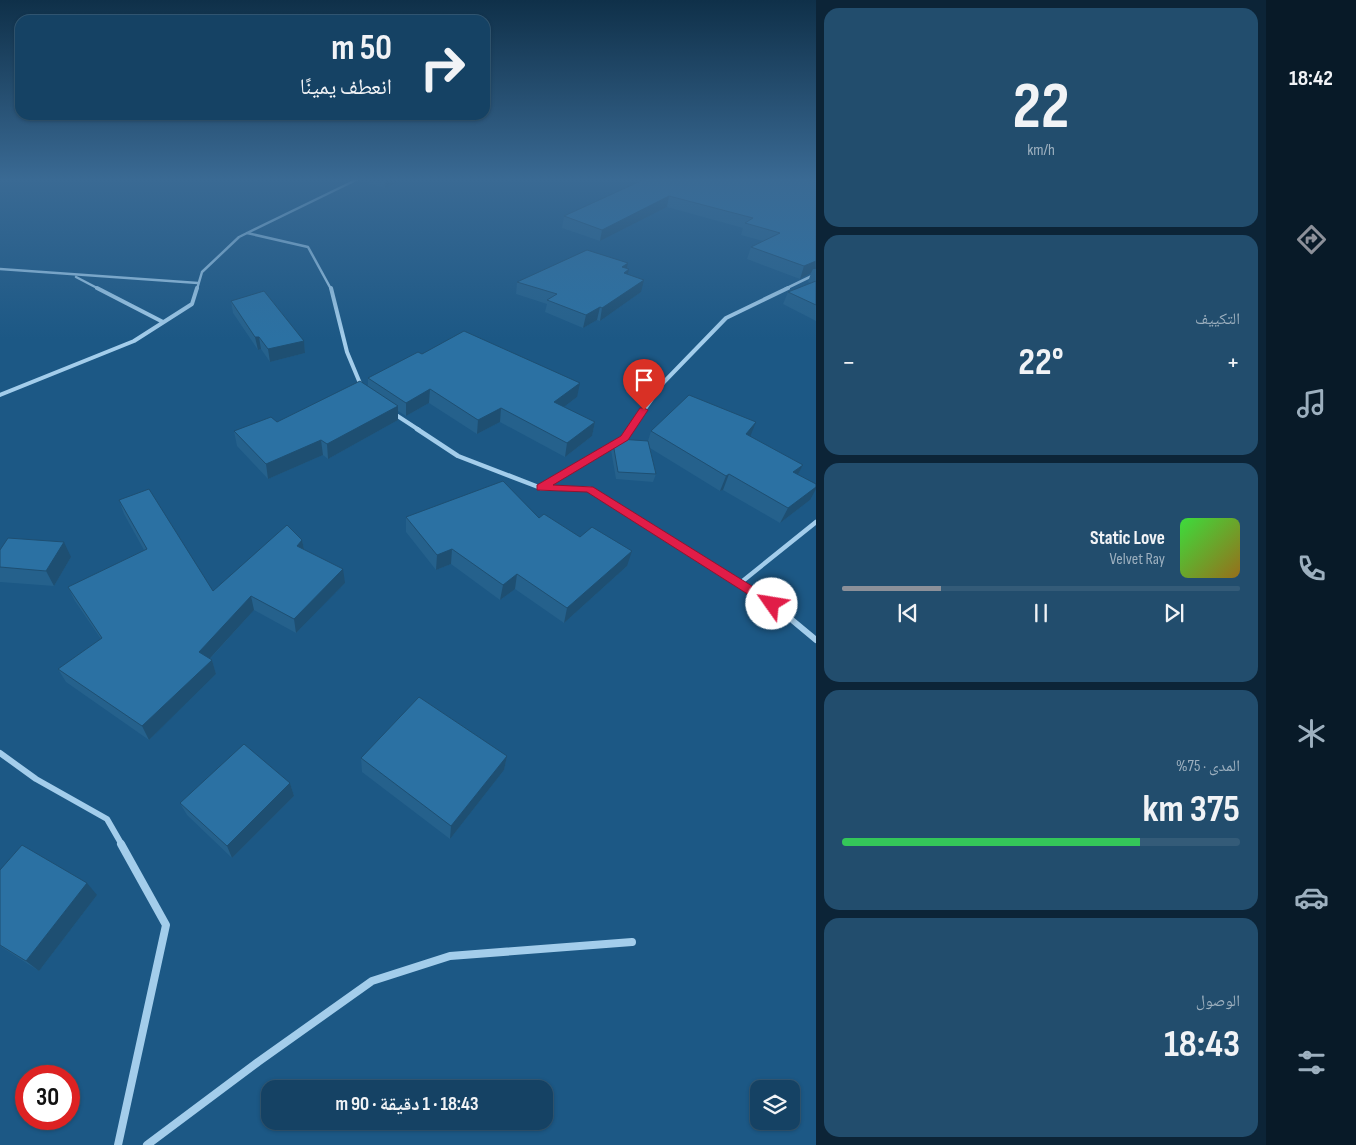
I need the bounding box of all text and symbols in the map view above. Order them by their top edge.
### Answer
text: 50 m [331,27,392,70]
icon: right [410,35,475,100]
text: 18:42 [1289,65,1333,92]
text: 22 [1013,69,1070,147]
text: انعطف يمينًا [300,74,392,101]
text: km/h [1027,141,1055,160]
icon: directions [1294,222,1329,257]
text: التكييف [1195,310,1240,329]
text: 22° [1018,340,1064,385]
text: − [842,346,856,379]
text: + [1226,346,1240,379]
pin [623,359,665,410]
icon: arrive [630,366,658,394]
icon: music [1294,386,1329,421]
text: Static Love [1090,527,1165,550]
text: Velvet Ray [1110,550,1165,569]
icon: phone [1294,551,1329,586]
position arrow [745,577,797,629]
icon: previous [894,599,922,627]
icon: pause [1027,599,1055,627]
icon: next [1160,599,1188,627]
icon: climate [1294,716,1329,751]
text: المدى · 75% [1176,757,1240,776]
text: 375 km [1143,787,1240,832]
icon: car [1294,880,1329,915]
text: الوصول [1196,992,1240,1011]
text: 18:43 [1164,1022,1240,1067]
icon: filters [1294,1045,1329,1080]
speed limit sign: 30 [15,1065,80,1130]
map controls [750,1080,800,1130]
button: layers [750,1080,800,1130]
text: 18:43 · 1 دقيقة · 90 m [336,1093,478,1116]

